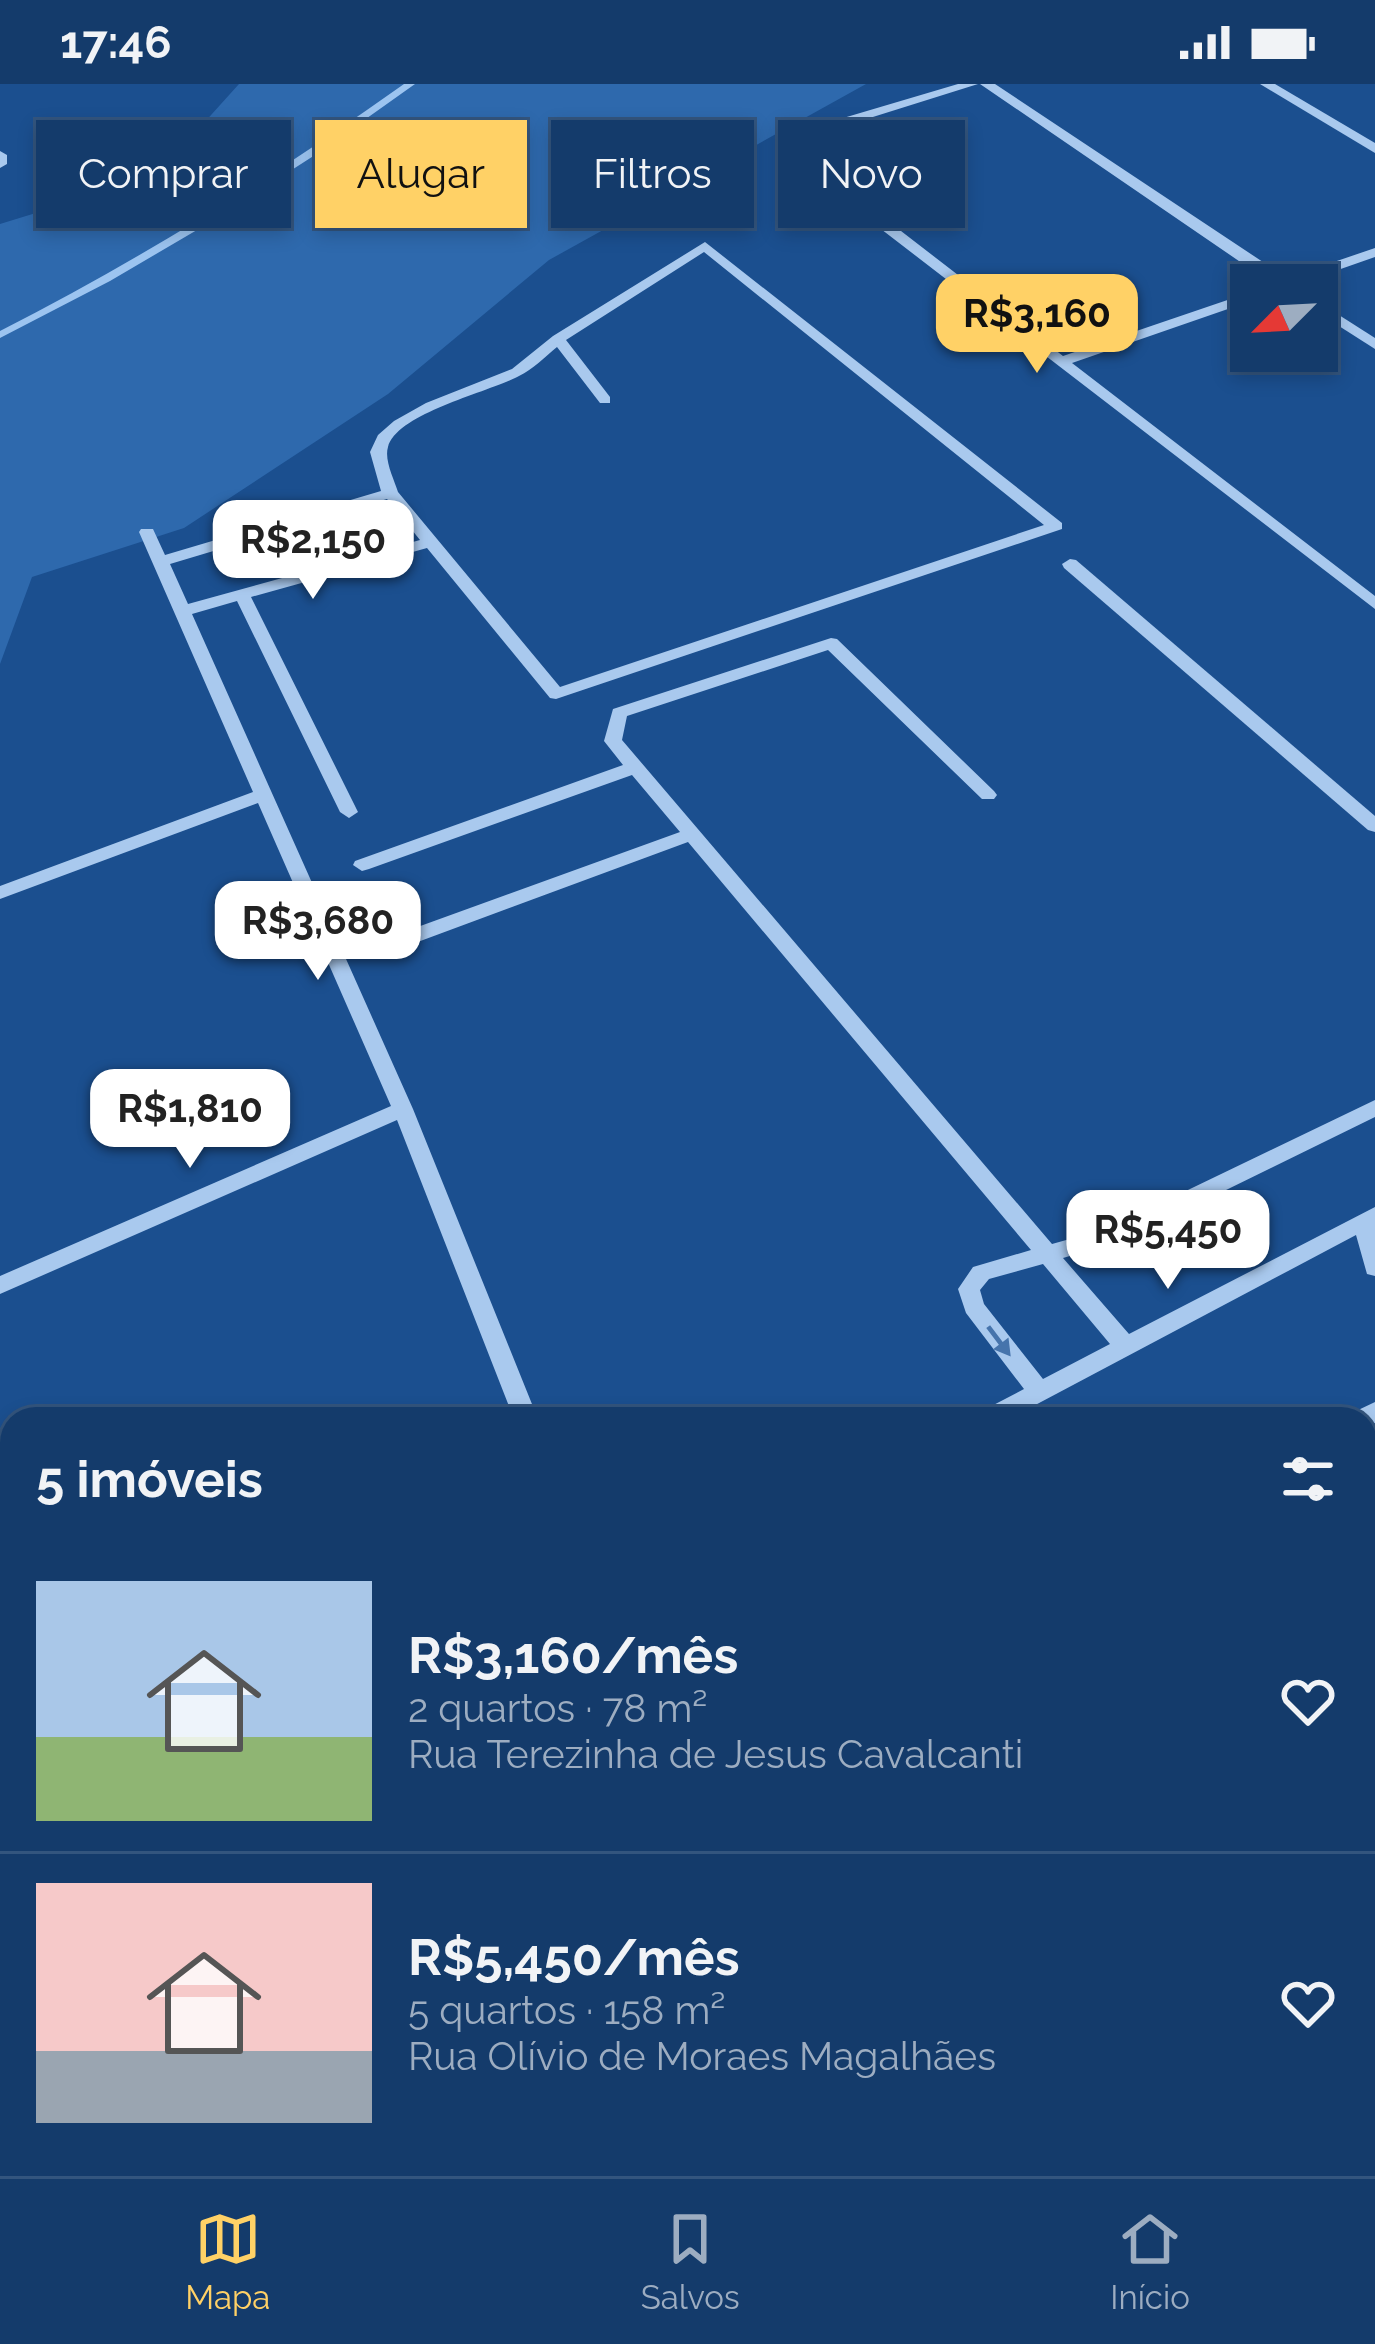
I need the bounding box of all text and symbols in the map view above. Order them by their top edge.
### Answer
text: 17:46 [60,16,172,69]
chip: Comprar [36,120,291,228]
chip: Alugar [315,120,527,228]
chip: Filtros [551,120,754,228]
chip: Novo [778,120,965,228]
north arrow [1230,264,1338,372]
map controls [1230,264,1338,372]
pin: R$3,160 [926,274,1148,376]
text: R$3,160 [963,290,1111,336]
pin: R$2,150 [202,500,424,602]
text: R$2,150 [240,516,386,562]
pin: R$3,680 [207,881,429,983]
text: R$3,680 [242,897,394,943]
pin: R$1,810 [79,1069,301,1171]
text: R$1,810 [117,1085,263,1131]
pin: R$5,450 [1057,1190,1279,1292]
text: R$5,450 [1093,1206,1243,1252]
one-way arrow [987,1325,1011,1356]
icon: filters [1275,1446,1341,1512]
text: 5 imóveis [36,1449,263,1509]
text: R$3,160/mês [408,1625,738,1685]
icon: home [132,1629,276,1773]
icon: heart [1275,1668,1341,1734]
text: 2 quartos · 78 m² [408,1685,707,1731]
text: Rua Terezinha de Jesus Cavalcanti [408,1731,1023,1777]
text: R$5,450/mês [408,1927,740,1987]
icon: home [132,1931,276,2075]
icon: heart [1275,1970,1341,2036]
text: 5 quartos · 158 m² [408,1987,725,2033]
text: Rua Olívio de Moraes Magalhães [408,2033,996,2079]
tab: Mapa [185,2206,270,2317]
tab: Salvos [641,2206,740,2317]
tab: Início [1110,2206,1190,2317]

